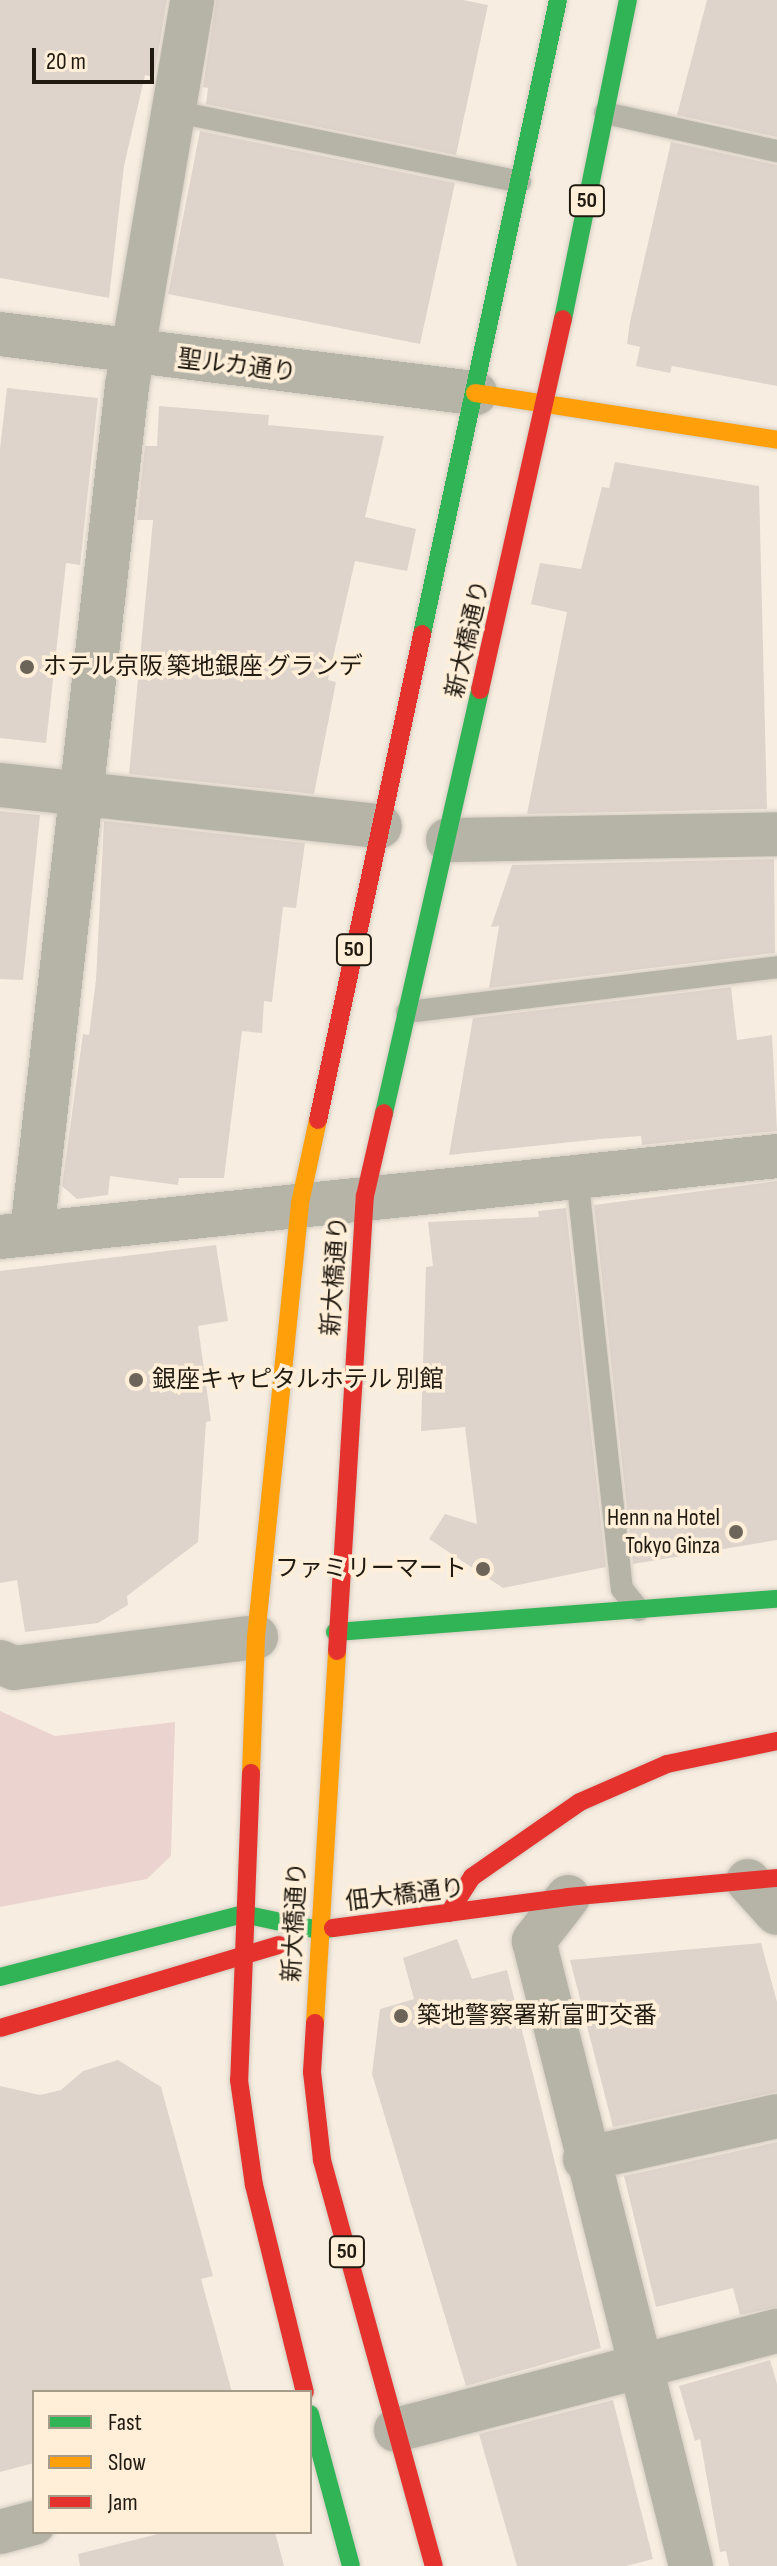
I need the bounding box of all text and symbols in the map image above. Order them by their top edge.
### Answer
scale bar [36,32,158,82]
text: 20 m [46,47,86,76]
road number: 50 [567,183,607,219]
street label: 聖ルカ通り [176,344,298,388]
street label: 新大橋通り [440,577,496,701]
place label: ホテル京阪 築地銀座 グランデ [43,653,363,681]
marker: ホテル京阪 築地銀座 グランデ [18,658,36,676]
road number: 50 [334,932,374,968]
street label: 新大橋通り [316,1215,354,1337]
place label: 銀座キャピタルホテル 別館 [152,1366,444,1394]
marker: 銀座キャピタルホテル 別館 [127,1371,145,1389]
place label: Henn na Hotel Tokyo Ginza [607,1504,720,1560]
marker: Henn na Hotel Tokyo Ginza [727,1523,745,1541]
place label: ファミリーマート [275,1555,467,1583]
marker: ファミリーマート [474,1560,492,1578]
street label: 新大橋通り [277,1861,313,1983]
street label: 佃大橋通り [344,1873,466,1917]
place label: 築地警察署新富町交番 [417,2002,657,2030]
marker: 築地警察署新富町交番 [392,2007,410,2025]
road number: 50 [327,2234,367,2270]
legend [32,2390,312,2534]
text: Fast [108,2408,142,2437]
text: Slow [108,2448,146,2477]
text: Jam [108,2488,138,2517]

